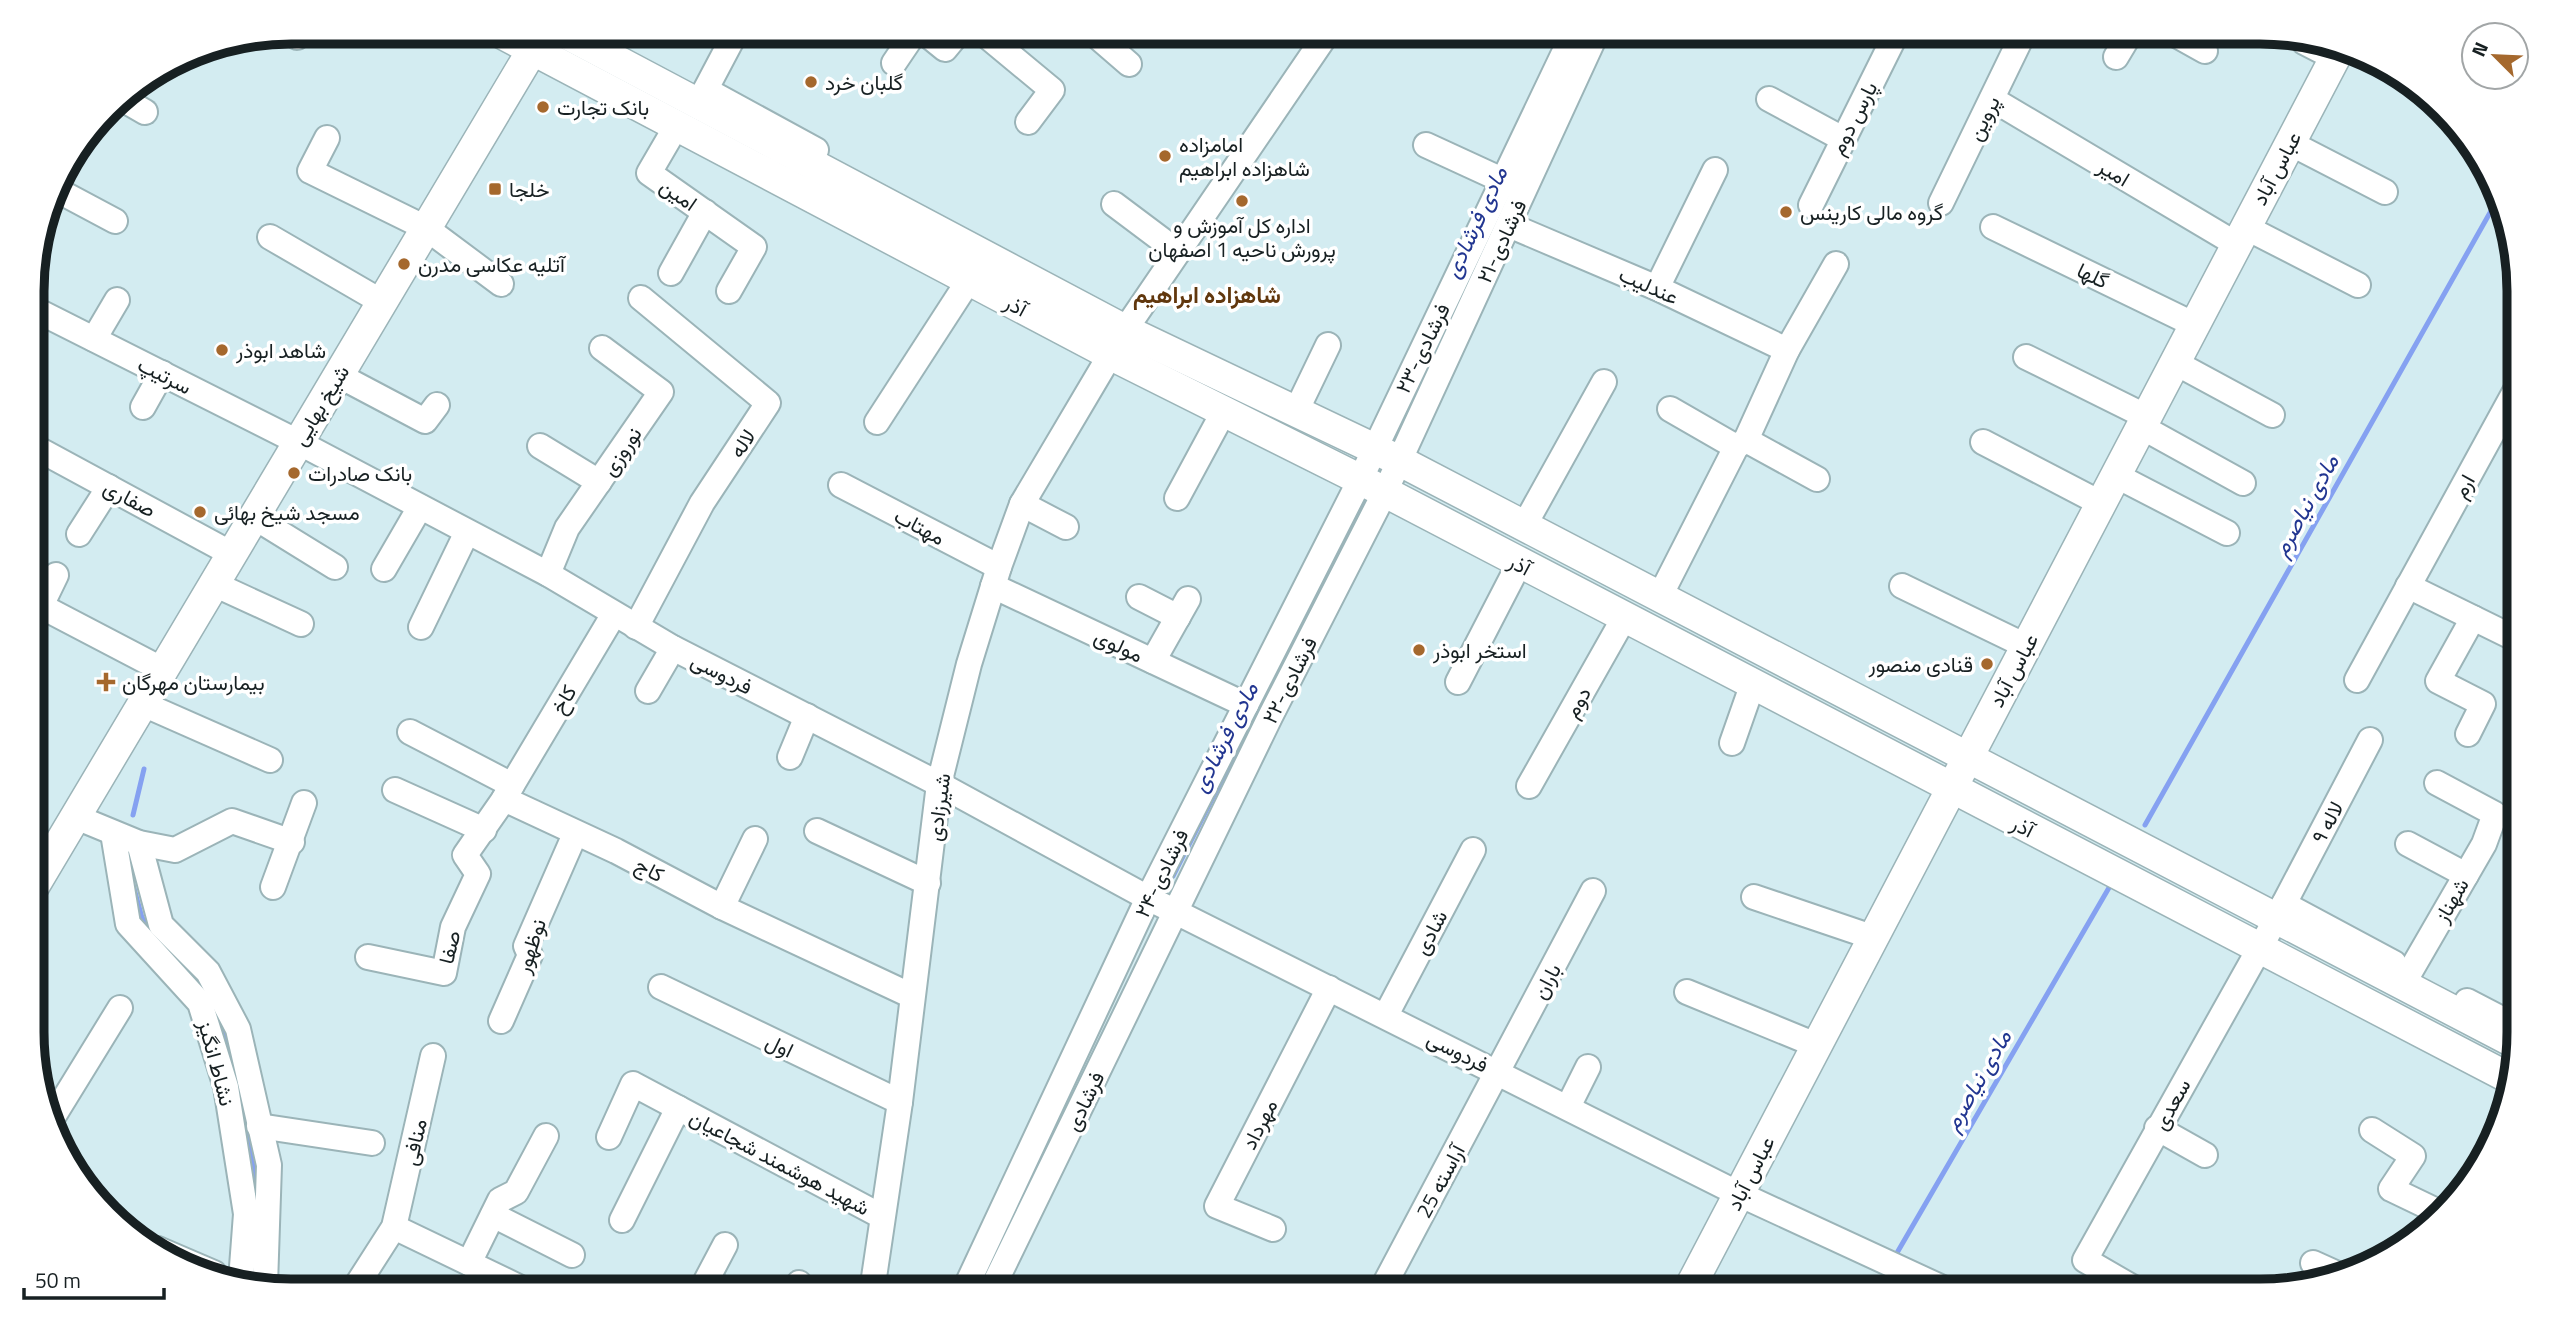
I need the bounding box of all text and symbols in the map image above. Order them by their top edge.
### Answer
north arrow [2460,21,2530,91]
text: N [2463,37,2495,61]
place label: گلبان خرد [825,66,903,98]
marker: گلبان خرد [803,74,819,90]
street label: پارس دوم [1821,76,1885,160]
street label: پروین [1958,90,2008,146]
place label: بانک تجارت [557,91,649,123]
marker: بانک تجارت [535,99,551,115]
street label: عباس آباد [2243,125,2309,211]
place label: امامزاده شاهزاده ابراهیم [1179,128,1310,184]
marker: امامزاده شاهزاده ابراهیم [1157,148,1173,164]
street label: امیر [2091,149,2136,194]
water label: مادی فرشادی [1434,160,1516,284]
street label: امین [654,170,704,218]
place label: خلجا [509,173,550,205]
marker: خلجا [487,181,503,197]
marker: اداره کل آموزش و پرورش ناحیه 1 اصفهان [1234,193,1250,209]
street label: ۲۱-فرشادی [1468,194,1534,288]
place label: گروه مالی کارینس [1800,196,1943,228]
marker: گروه مالی کارینس [1778,204,1794,220]
place label: اداره کل آموزش و پرورش ناحیه 1 اصفهان [1148,209,1336,265]
place label: آتلیه عکاسی مدرن [418,248,567,280]
street label: گلها [2072,254,2114,296]
marker: آتلیه عکاسی مدرن [396,256,412,272]
street label: عندلیب [1614,258,1684,312]
district label: شاهزاده ابراهیم [1133,277,1281,312]
street label: آذر [998,285,1035,325]
street label: ۲۳-فرشادی [1386,297,1458,399]
place label: شاهد ابوذر [235,334,326,366]
marker: شاهد ابوذر [214,342,230,358]
street label: سرتیپ [132,348,198,402]
street label: شیخ بهایی [283,358,357,452]
street label: نوروزی [593,420,649,482]
street label: لاله [721,422,763,464]
water label: مادی نیاصرم [2262,447,2348,563]
place label: بانک صادرات [308,457,412,489]
marker: بانک صادرات [286,465,302,481]
street label: ارم [2443,468,2483,504]
street label: صفاری [98,471,162,525]
place label: مسجد شیخ بهائی [214,496,360,528]
street label: مهتاب [889,499,951,553]
marker: مسجد شیخ بهائی [192,504,208,520]
street label: آذر [1502,544,1539,584]
street label: مولوی [1089,620,1149,670]
street label: عباس آباد [1980,627,2046,713]
street label: ۲۲-فرشادی [1253,631,1325,729]
place label: استخر ابوذر [1432,634,1527,666]
marker: استخر ابوذر [1411,642,1427,658]
street label: فردوسی [685,644,759,702]
place label: قنادی منصور [1867,648,1973,680]
marker: قنادی منصور [1979,656,1995,672]
place label: بیمارستان مهرگان [122,666,265,698]
marker: بیمارستان مهرگان [96,672,116,692]
water label: مادی فرشادی [1181,675,1267,798]
street label: کاخ [542,678,584,720]
street label: دوم [1555,680,1599,724]
street label: شیرزادی [917,771,959,843]
street label: ۹ لاله [2303,795,2351,849]
street label: آذر [2005,806,2042,846]
street label: ۲۴-فرشادی [1126,823,1196,923]
street label: کاج [630,848,670,890]
street label: شهناز [2425,872,2477,929]
street label: شادی [1405,904,1455,960]
street label: نوظهور [506,914,554,979]
street label: صفا [429,927,469,967]
street label: باران [1523,957,1569,1005]
street label: نشاط انگیز [190,1016,244,1109]
street label: فردوسی [1421,1022,1495,1080]
water label: مادی نیاصرم [1933,1022,2020,1138]
street label: اول [761,1025,799,1065]
street label: فرشادی [1056,1066,1112,1136]
street label: سعدی [2144,1072,2198,1136]
street label: مهرداد [1233,1093,1285,1155]
street label: شهید هوشمند شجاعیان [684,1101,876,1223]
street label: منافی [393,1116,435,1168]
street label: عباس آباد [1718,1130,1782,1216]
street label: آراسته 25 [1407,1137,1474,1223]
scale bar [24,1256,164,1300]
text: 50 m [35,1264,81,1296]

